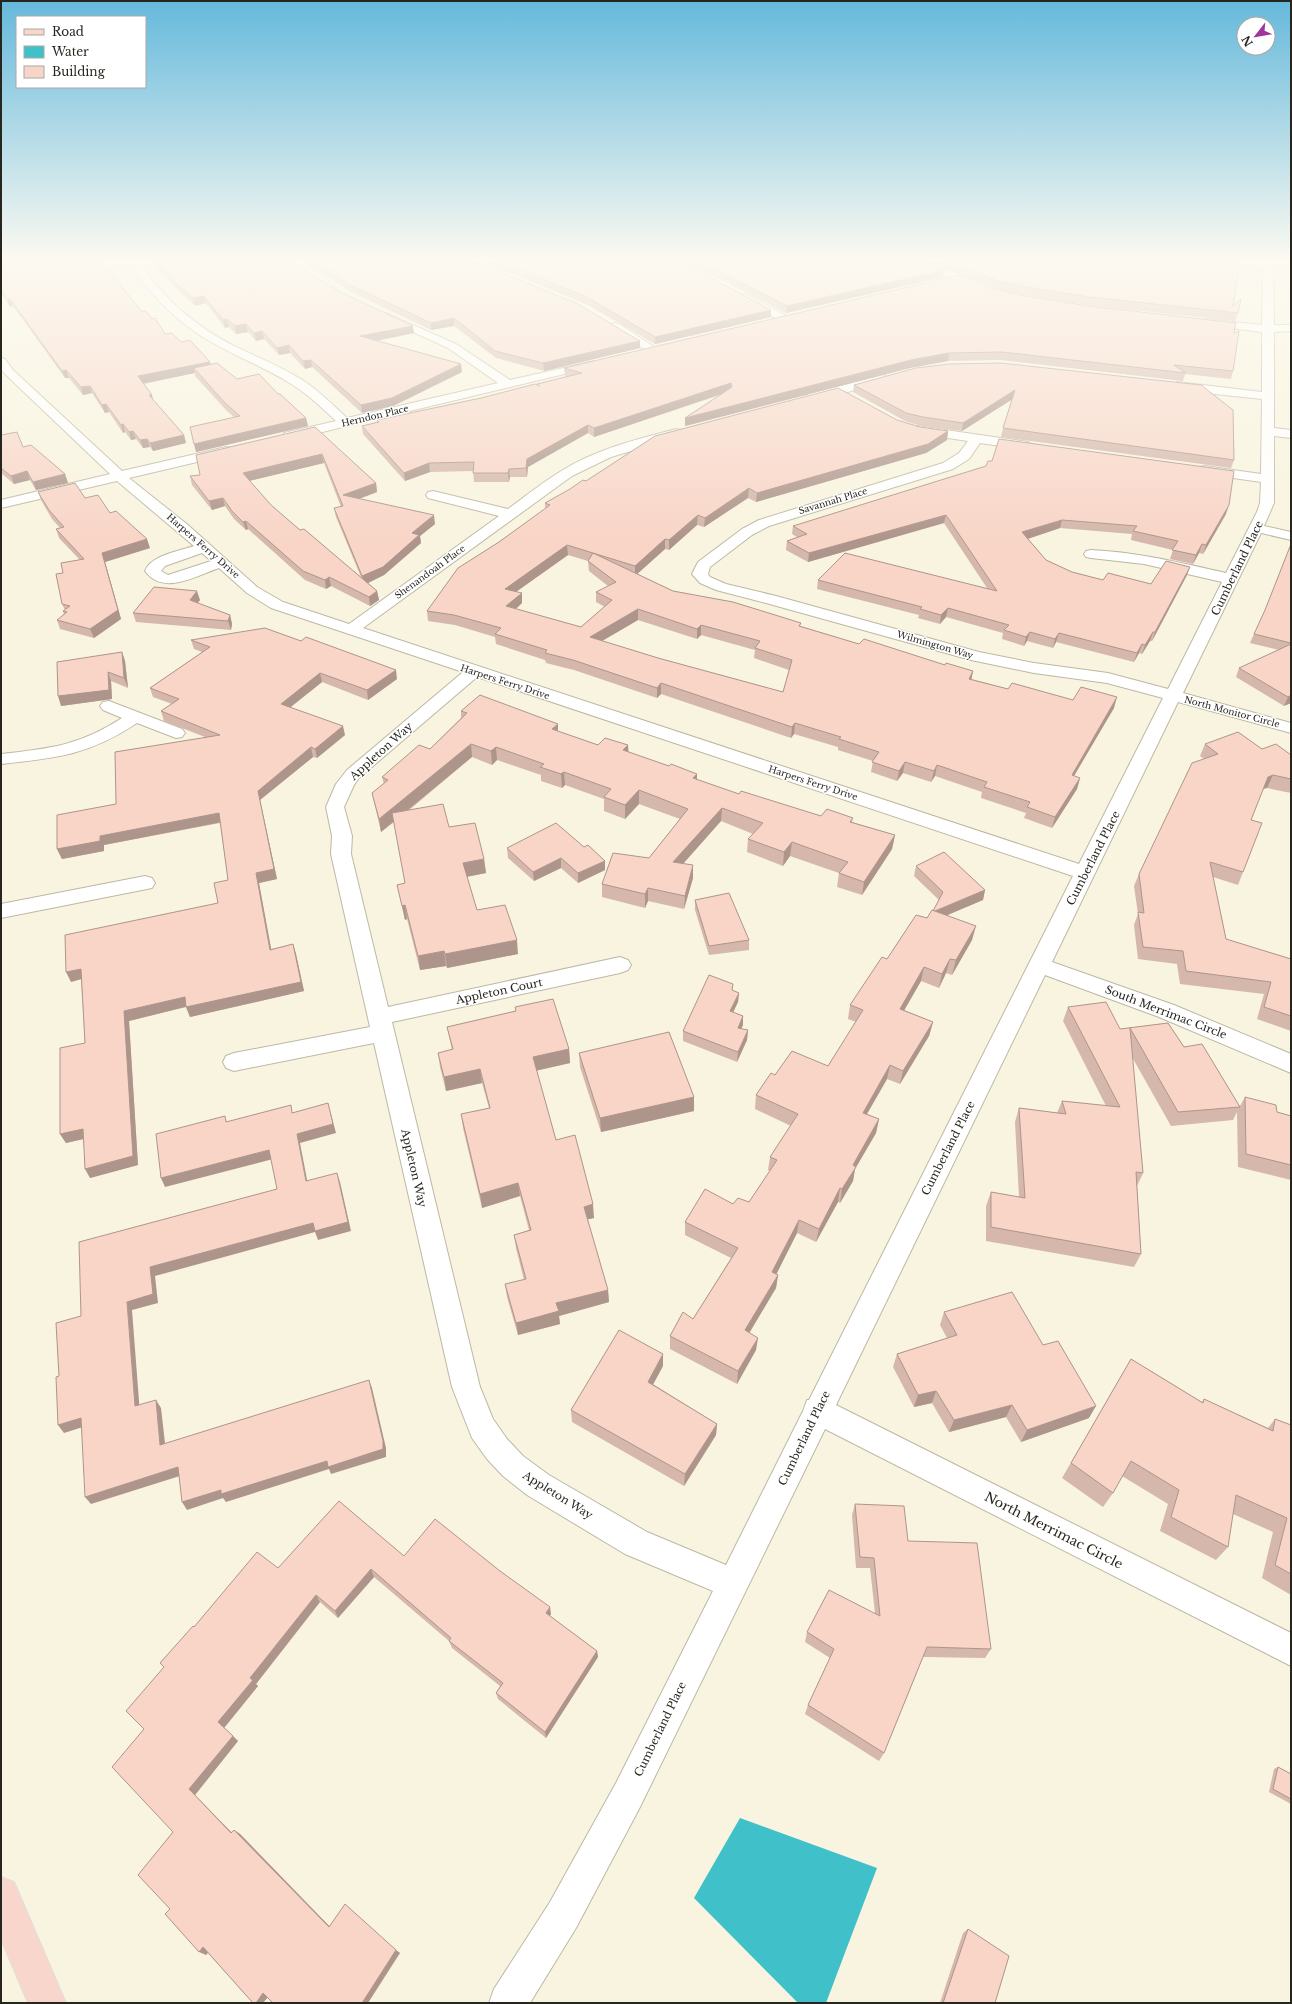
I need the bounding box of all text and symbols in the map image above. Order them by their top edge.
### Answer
legend [16,16,146,88]
north arrow [1236,16,1276,56]
text: Road [52,24,84,39]
text: N [1238,33,1256,49]
text: Water [51,44,89,59]
text: Building [52,64,106,79]
street label: Herndon Place [340,402,410,429]
street label: Savannah Place [797,485,869,516]
street label: Harpers Ferry Drive [165,511,242,580]
street label: Cumberland Place [1208,518,1266,618]
street label: Shenandoah Place [392,542,467,601]
street label: Wilmington Way [895,628,975,661]
street label: Harpers Ferry Drive [459,662,551,701]
street label: North Monitor Circle [1183,693,1281,730]
street label: Appleton Way [346,719,415,784]
street label: Harpers Ferry Drive [767,763,859,802]
street label: Cumberland Place [1063,808,1123,908]
street label: Appleton Court [453,975,544,1007]
street label: South Merrimac Circle [1103,982,1229,1042]
street label: Cumberland Place [918,1098,978,1198]
street label: Appleton Way [398,1127,430,1208]
street label: Cumberland Place [775,1388,833,1488]
street label: Appleton Way [520,1467,596,1522]
street label: North Merrimac Circle [982,1488,1126,1573]
street label: Cumberland Place [631,1679,689,1779]

